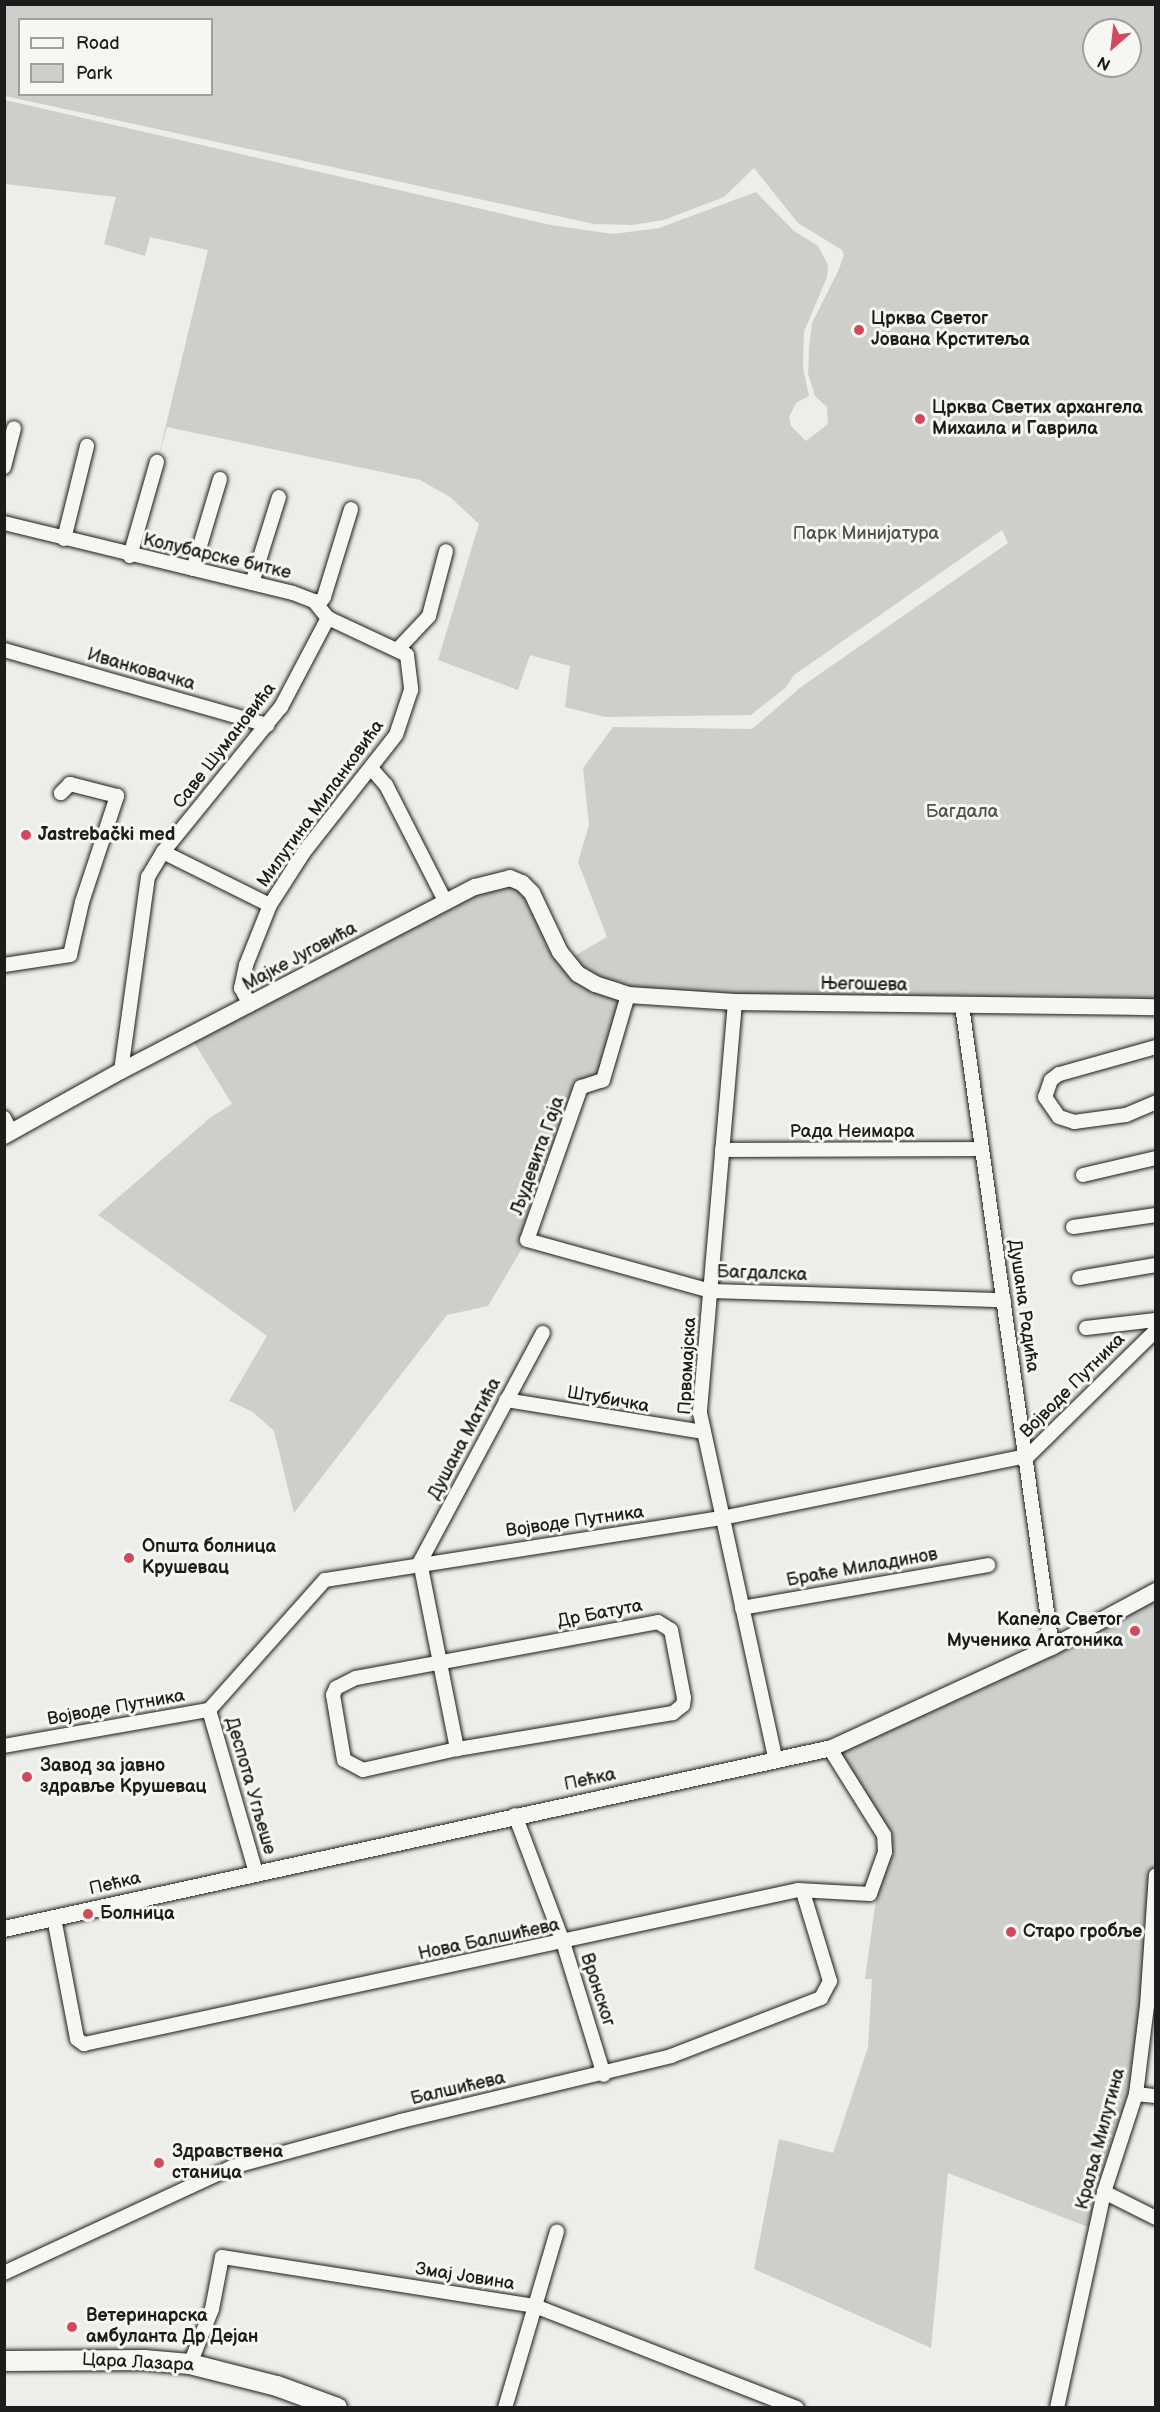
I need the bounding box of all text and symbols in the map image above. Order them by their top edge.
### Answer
legend [18,18,213,96]
north arrow [1082,18,1142,78]
text: Road [76,33,120,54]
text: N [1094,51,1114,74]
text: Park [76,63,112,84]
place label: Црква Светог Јована Крститеља [871,309,1030,352]
marker: Црква Светог Јована Крститеља [852,323,866,337]
place label: Црква Светих архангела Михаила и Гаврила [932,398,1143,440]
marker: Црква Светих архангела Михаила и Гаврила [913,412,927,426]
park label: Парк Минијатура [793,523,939,545]
street label: Колубарске битке [141,529,293,585]
street label: Иванковачка [84,644,198,696]
street label: Саве Шумановића [169,679,281,813]
street label: Милутина Миланковића [253,716,389,892]
park label: Багдала [926,801,998,823]
place label: Jastrebački med [38,824,175,846]
marker: Jastrebački med [19,828,33,842]
street label: Мајке Југовића [239,918,361,996]
street label: Његошева [820,973,908,997]
street label: Људевита Гаја [507,1094,569,1218]
street label: Рада Неимара [789,1121,915,1143]
street label: Душана Радића [1003,1238,1043,1374]
street label: Багдалска [716,1262,808,1286]
street label: Првомајска [675,1317,701,1415]
street label: Војводе Путника [1016,1329,1130,1443]
street label: Душана Матића [424,1374,506,1504]
street label: Штубичка [565,1382,651,1418]
street label: Војводе Путника [504,1502,646,1542]
place label: Општа болница Крушевац [142,1537,276,1580]
street label: Браће Миладинов [785,1544,939,1592]
marker: Општа болница Крушевац [120,1549,138,1567]
street label: Др Батута [556,1595,644,1633]
place label: Капела Светог Мученика Агатоника [947,1610,1123,1652]
marker: Капела Светог Мученика Агатоника [1128,1624,1142,1638]
street label: Војводе Путника [45,1685,187,1731]
street label: Деспота Угљеше [220,1715,280,1857]
place label: Завод за јавно здравље Крушевац [40,1756,206,1798]
street label: Пећка [562,1764,618,1796]
marker: Завод за јавно здравље Крушевац [18,1768,36,1786]
street label: Пећка [87,1868,143,1900]
place label: Болница [100,1903,174,1925]
marker: Болница [81,1907,95,1921]
street label: Нова Балшићева [416,1914,562,1966]
place label: Старо гробље [1023,1921,1142,1943]
marker: Старо гробље [1004,1925,1018,1939]
street label: Вронског [575,1951,619,2029]
street label: Краља Милутина [1072,2066,1130,2212]
street label: Балшићева [409,2068,507,2110]
place label: Здравствена станица [172,2142,283,2184]
marker: Здравствена станица [150,2154,168,2172]
street label: Змај Јовина [414,2258,516,2296]
place label: Ветеринарска амбуланта Др Дејан [86,2306,258,2348]
marker: Ветеринарска амбуланта Др Дејан [63,2318,81,2336]
street label: Цара Лазара [81,2349,195,2377]

